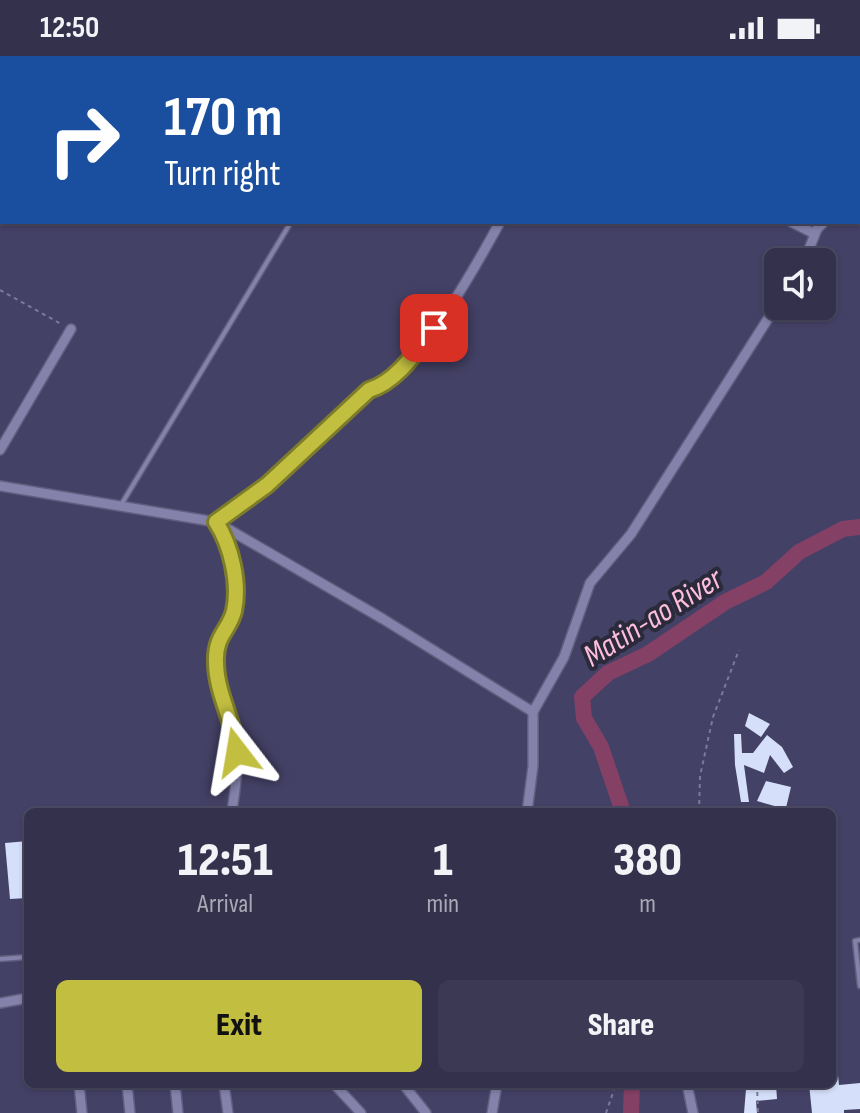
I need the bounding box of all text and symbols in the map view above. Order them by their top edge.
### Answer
text: 12:50 [40,10,99,46]
text: 170 m [164,85,282,152]
icon: right [32,88,136,192]
text: Turn right [164,153,281,196]
map controls [764,248,836,320]
button: sound [764,248,836,320]
pin [400,294,468,362]
icon: arrive [412,306,456,350]
water label: Matin-ao River [576,559,731,676]
position arrow [195,710,279,794]
text: 12:51 [178,832,273,889]
text: 1 [433,832,453,889]
text: 380 [613,832,682,889]
text: Arrival [197,889,253,920]
text: min [427,889,459,920]
text: m [639,889,656,920]
button: Exit [56,980,422,1072]
button: Share [438,980,804,1072]

